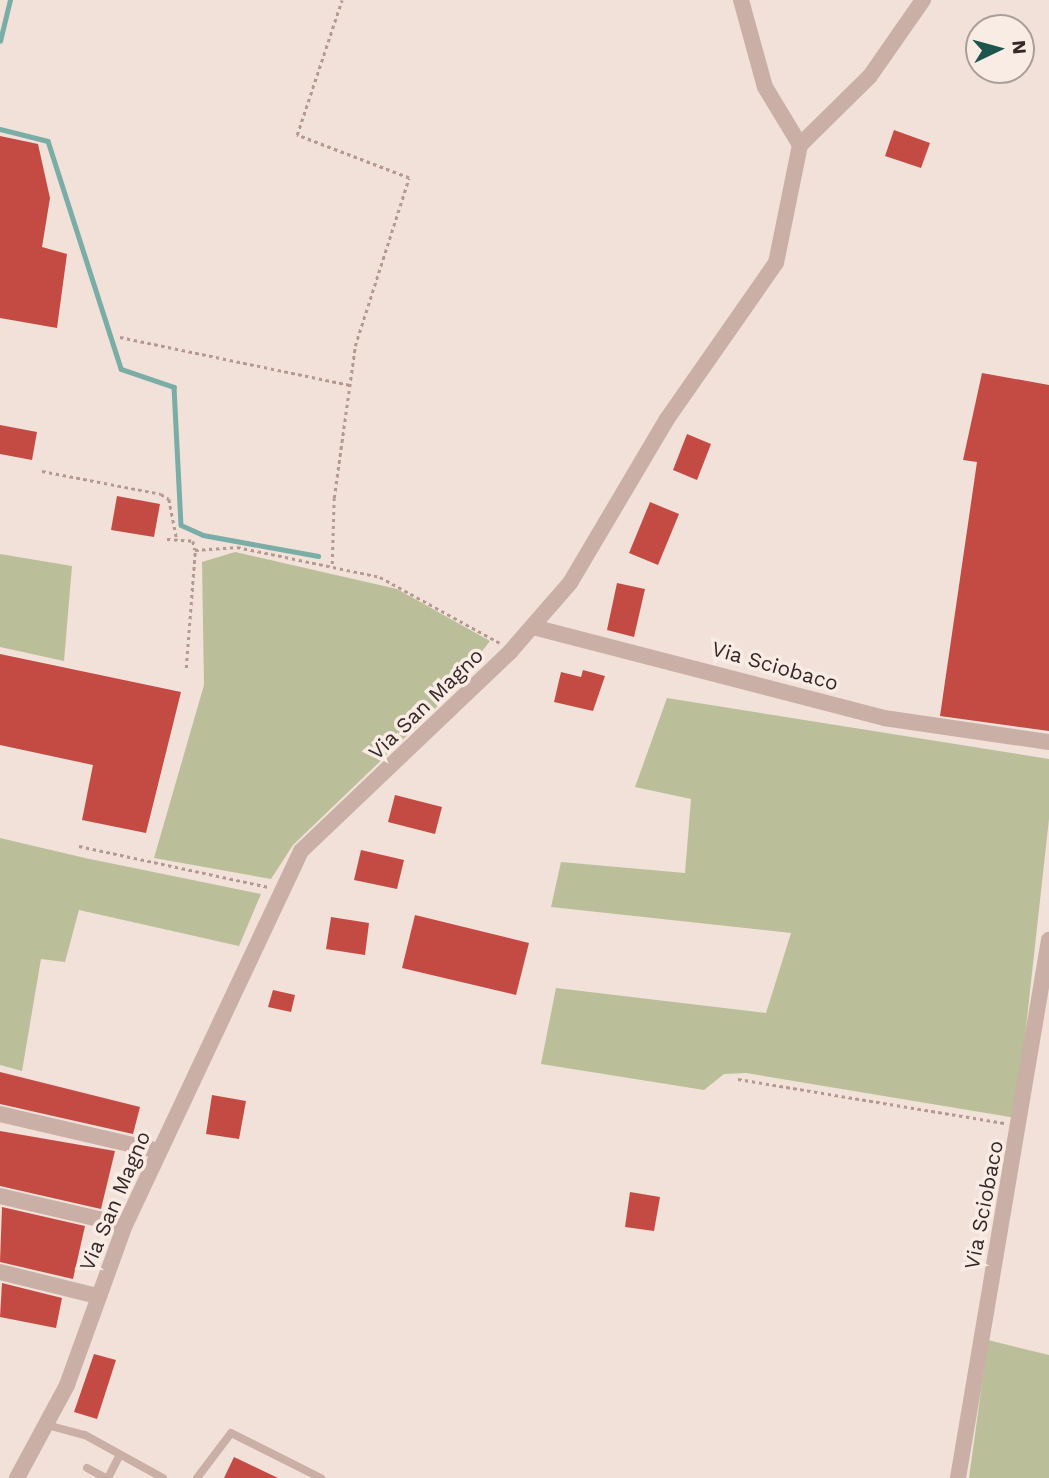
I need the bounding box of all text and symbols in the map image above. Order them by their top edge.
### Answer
north arrow [965,14,1035,84]
text: N [1007,39,1031,55]
street label: Via Sciobaco [709,636,841,696]
street label: Via San Magno [363,643,489,765]
street label: Via San Magno [74,1127,156,1275]
street label: Via Sciobaco [959,1138,1009,1272]

